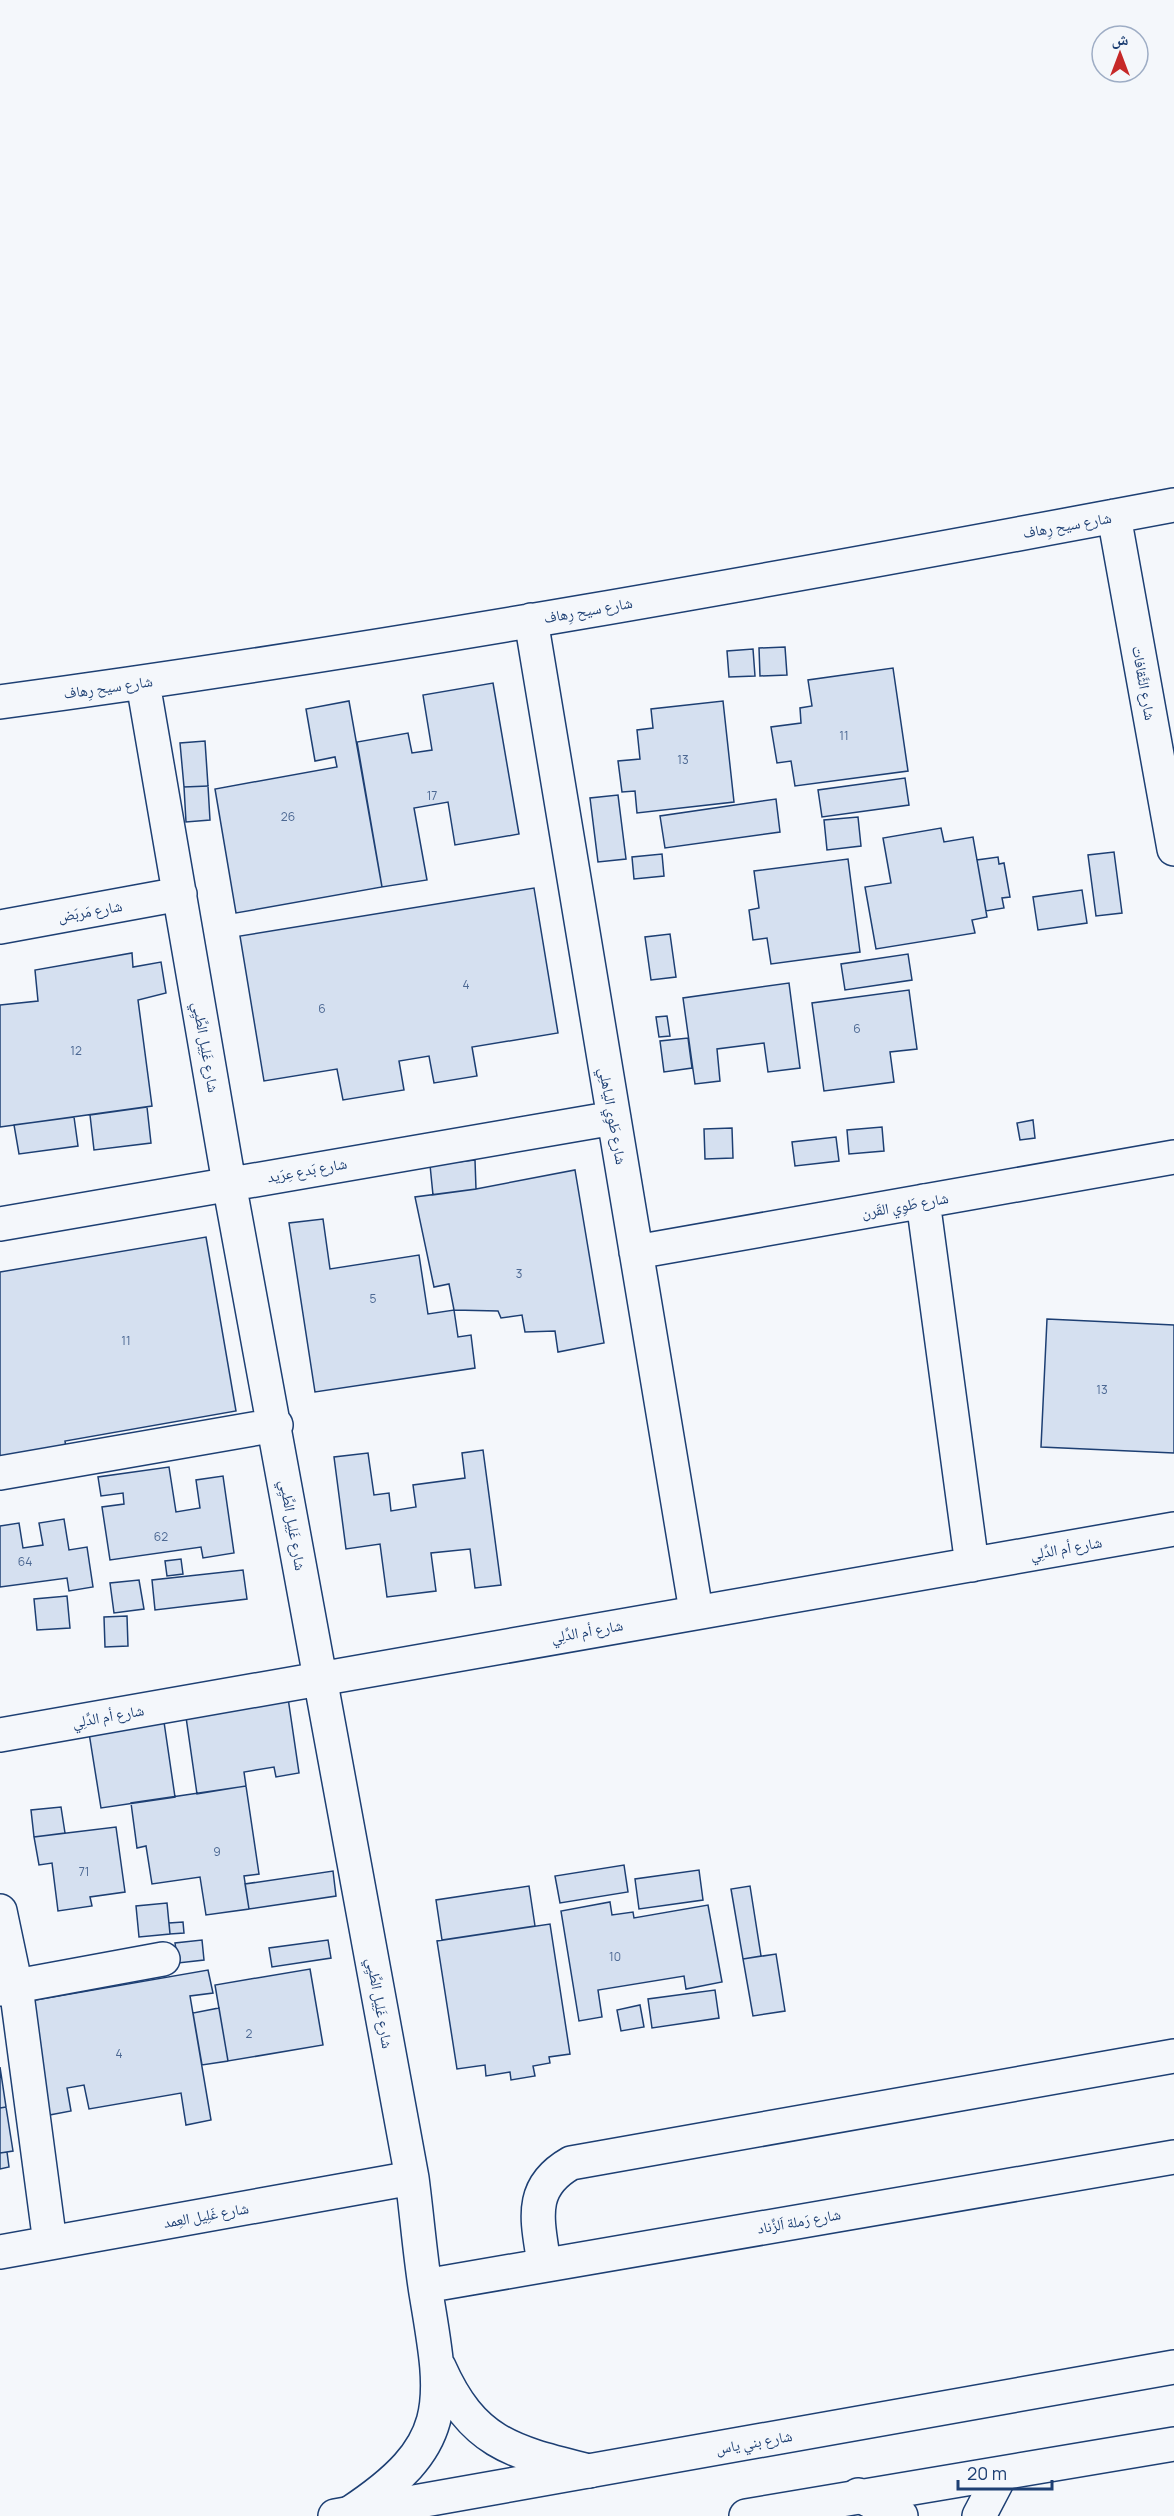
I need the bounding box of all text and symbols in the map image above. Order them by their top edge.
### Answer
north arrow [1090,24,1150,84]
text: ش [1112,28,1129,50]
street label: شارع سيح رِهاف [1021,507,1113,544]
street label: شارع سيح رِهاف [542,592,634,629]
street label: شارع الثَّقافات [1127,644,1161,722]
street label: شارع سيح رِهاف [62,670,154,705]
house number: 11 [839,727,849,744]
house number: 13 [677,751,689,768]
house number: 17 [427,787,437,804]
house number: 26 [281,808,295,825]
street label: شارع مَربَض [56,895,124,927]
house number: 4 [462,976,470,993]
street label: شارع غَلِيل الطَّيِي [186,1000,224,1095]
house number: 6 [318,1000,326,1017]
house number: 6 [853,1020,861,1037]
house number: 12 [70,1042,82,1059]
street label: شارع طَوِي الياهلِي [592,1066,632,1167]
street label: شارع بَدع عِرَيد [265,1153,349,1187]
street label: شارع طَوِي القَرن [860,1187,951,1225]
house number: 3 [516,1265,522,1282]
house number: 5 [370,1290,377,1307]
house number: 11 [121,1332,131,1349]
house number: 13 [1096,1381,1108,1398]
street label: شارع غَلِيل الطَّيِي [273,1478,311,1573]
house number: 62 [154,1528,168,1545]
street label: شارع أم الدِّلِي [1028,1531,1104,1566]
house number: 64 [18,1553,32,1570]
street label: شارع أم الدِّلِي [549,1614,625,1649]
street label: شارع أم الدِّلِي [70,1699,146,1734]
house number: 9 [213,1843,221,1860]
house number: 71 [79,1863,89,1880]
house number: 10 [609,1948,621,1965]
street label: شارع غَلِيل الطَّيِي [360,1956,398,2051]
house number: 2 [246,2025,253,2042]
house number: 4 [115,2045,123,2062]
street label: شارع غَلِيل العِمد [162,2197,250,2233]
street label: شارع رَملة اَلزِّناد [756,2203,843,2239]
street label: شارع بني ياس [714,2425,794,2461]
scale bar [958,2453,1052,2491]
text: 20 m [967,2461,1007,2485]

